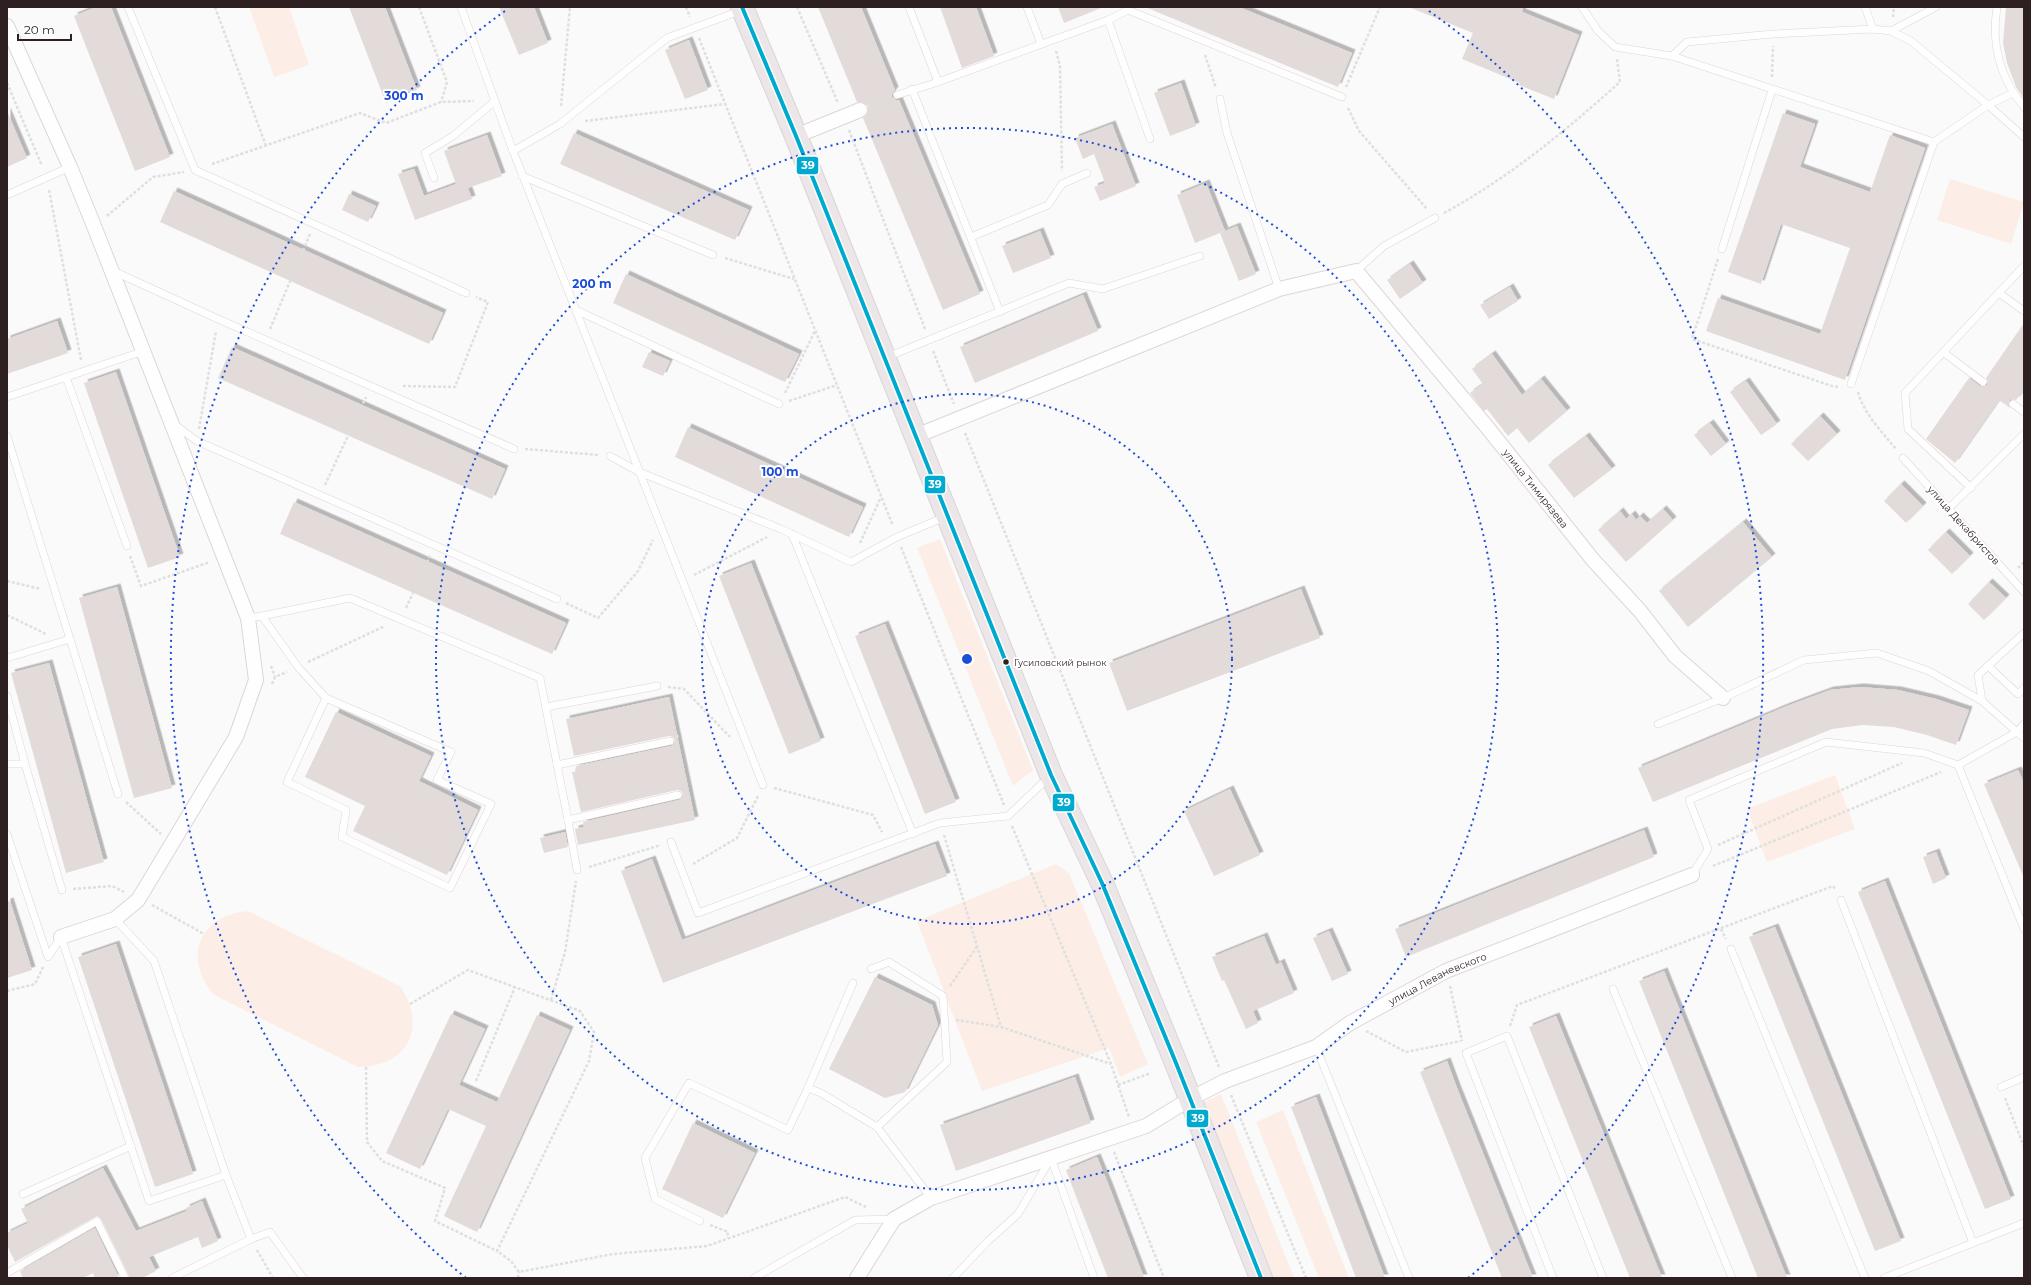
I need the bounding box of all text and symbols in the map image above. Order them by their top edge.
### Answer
scale bar [18,16,71,42]
text: 20 m [24,22,55,37]
text: 300 m [383,88,424,103]
line badge: 39 [796,156,819,175]
text: 39 [800,158,815,172]
text: 200 m [572,276,612,291]
street label: улица Тимирязева [1499,446,1571,531]
text: 100 m [762,464,798,479]
line badge: 39 [924,475,946,494]
text: 39 [927,477,942,491]
street label: улица Декабристов [1924,482,2003,568]
centre of rings [960,652,974,666]
marker: Гусиловский рынок [1001,657,1011,667]
place label: Гусиловский рынок [1014,657,1107,668]
line badge: 39 [1052,793,1075,812]
text: 39 [1056,795,1071,809]
street label: улица Леваневского [1385,950,1488,1008]
line badge: 39 [1186,1109,1209,1128]
text: 39 [1190,1111,1205,1125]

